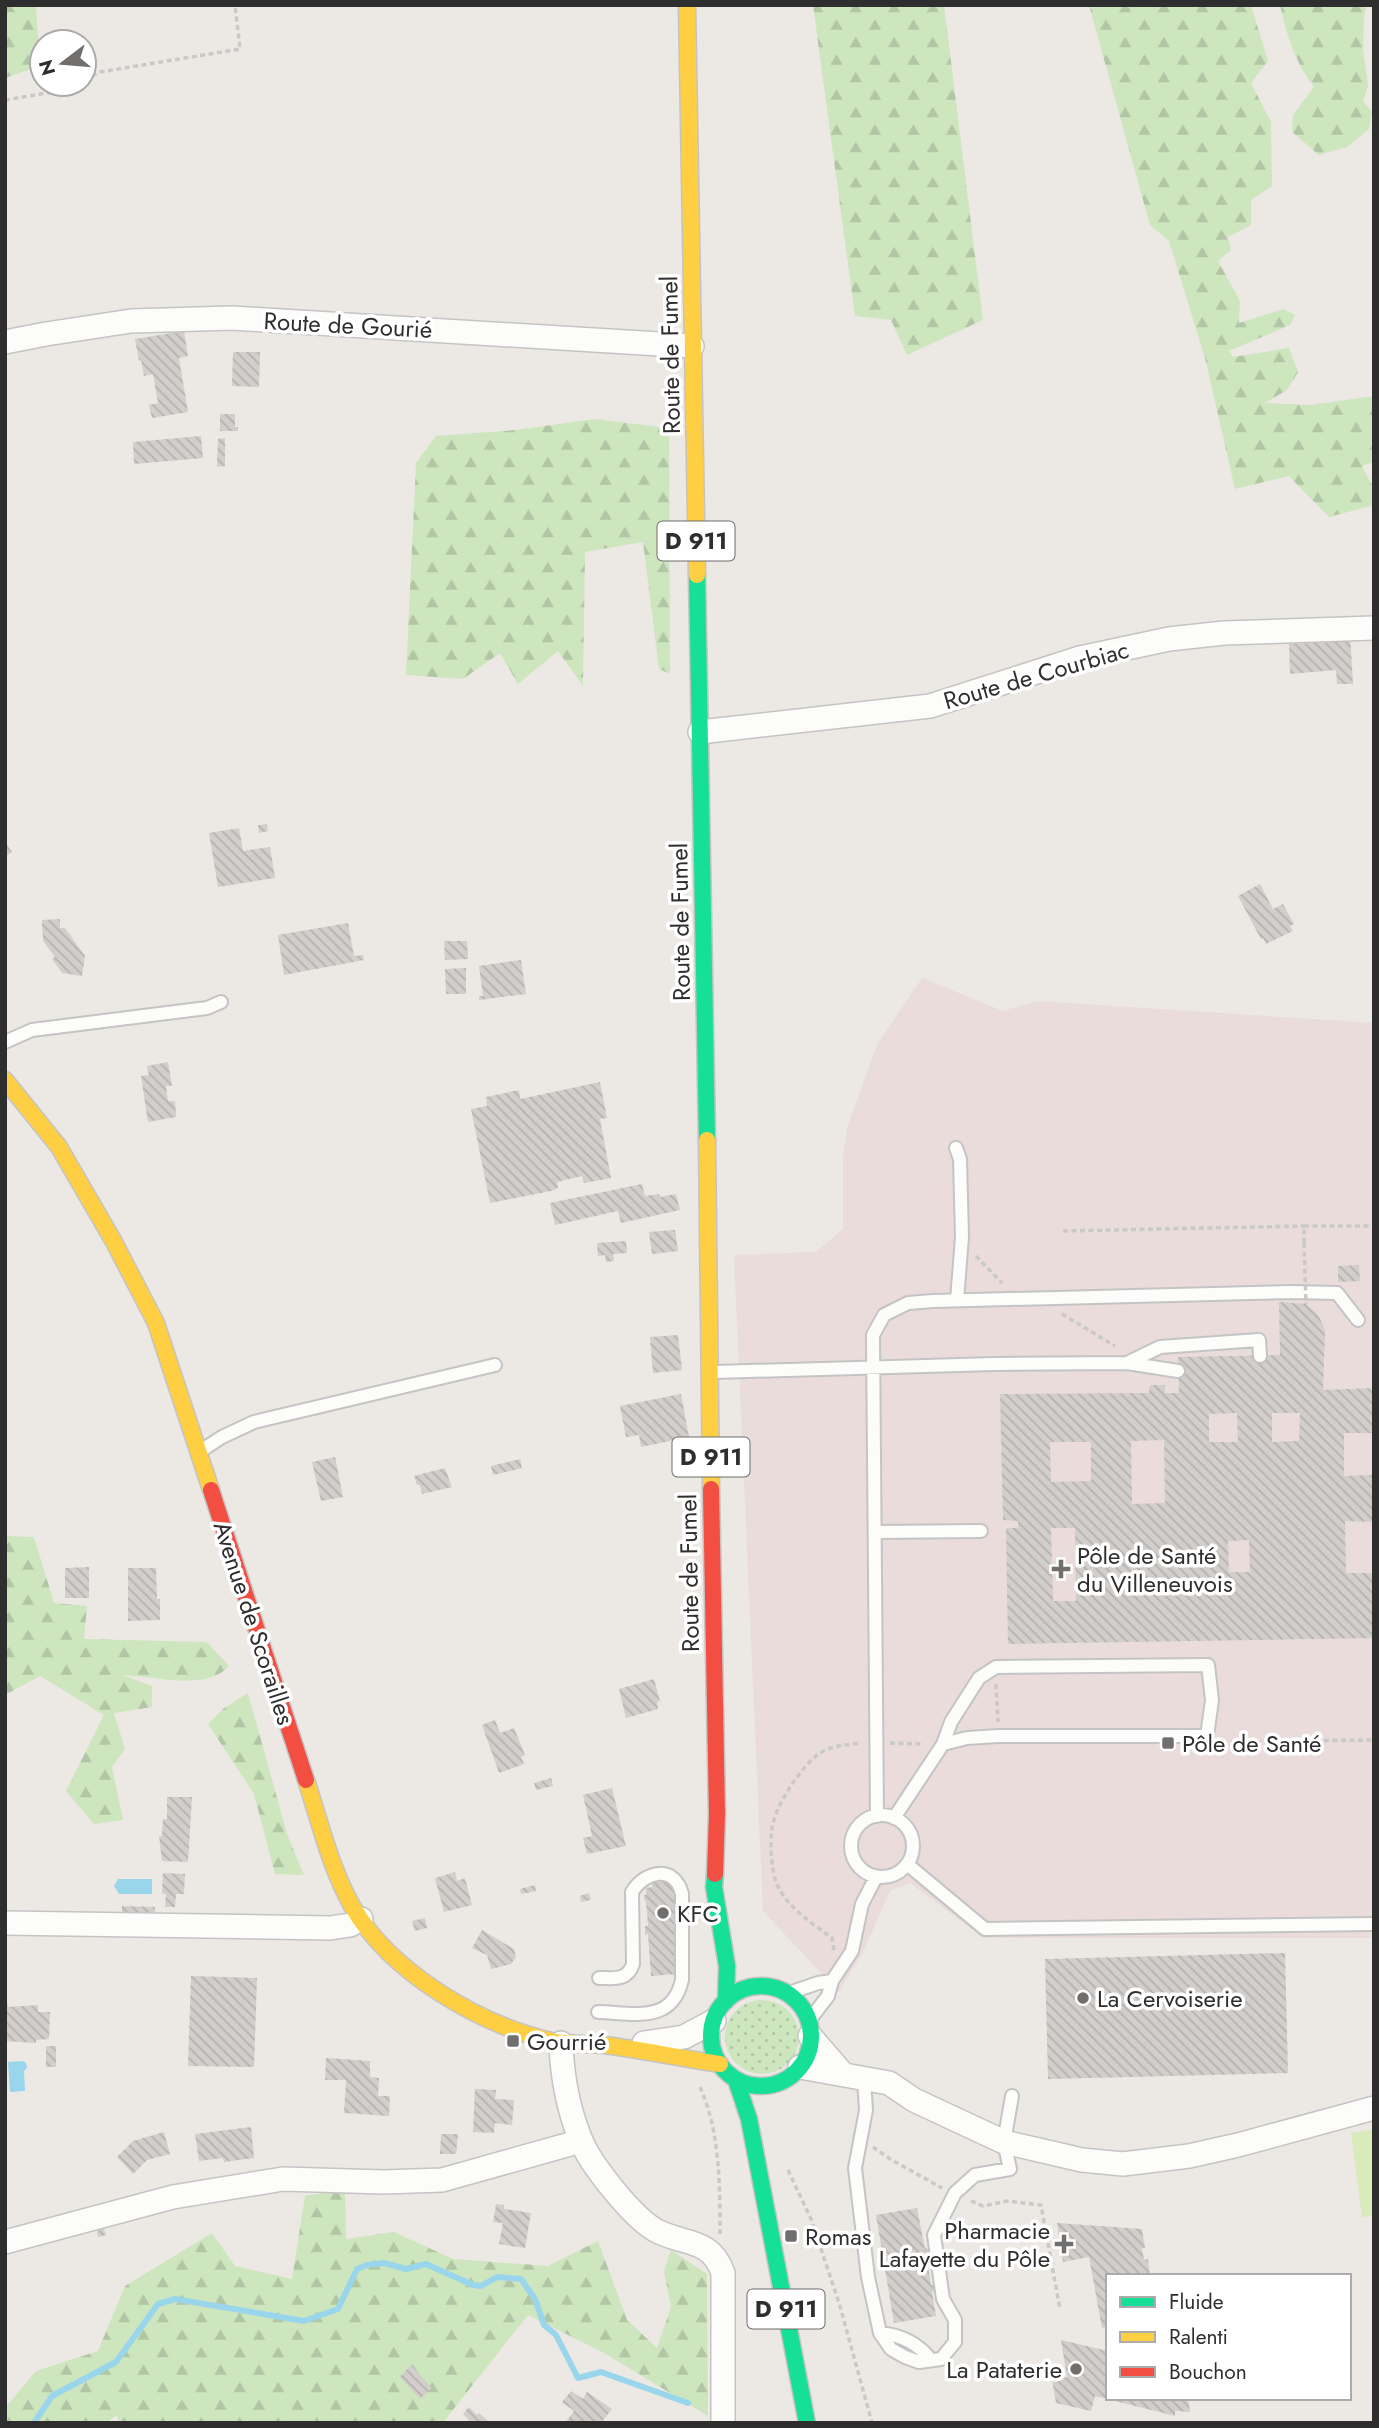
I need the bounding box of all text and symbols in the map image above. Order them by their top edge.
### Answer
north arrow [28,28,98,98]
text: N [32,57,62,79]
street label: Route de Fumel [651,275,689,435]
street label: Route de Gourié [263,303,433,347]
road number: D 911 [658,522,734,561]
street label: Route de Courbiac [939,632,1133,718]
street label: Route de Fumel [661,842,699,1002]
road number: D 911 [672,1438,750,1476]
street label: Route de Fumel [670,1493,708,1653]
street label: Avenue de Scorailles [205,1517,303,1729]
place label: Pôle de Santé du Villeneuvois [1077,1538,1233,1601]
marker: Pôle de Santé du Villeneuvois [1051,1559,1071,1579]
place label: Pôle de Santé [1182,1726,1321,1761]
marker: Pôle de Santé [1160,1735,1176,1751]
place label: KFC [677,1896,719,1931]
marker: KFC [655,1905,671,1921]
place label: La Cervoiserie [1097,1981,1243,2016]
marker: La Cervoiserie [1075,1990,1091,2006]
place label: Gourrié [527,2024,606,2059]
marker: Gourrié [505,2033,521,2049]
place label: Pharmacie Lafayette du Pôle [879,2213,1050,2276]
place label: Romas [805,2219,871,2254]
marker: Romas [783,2228,799,2244]
marker: Pharmacie Lafayette du Pôle [1056,2236,1072,2252]
legend [1106,2274,1351,2400]
text: Fluide [1169,2287,1224,2317]
road number: D 911 [748,2290,824,2328]
text: Ralenti [1169,2322,1228,2352]
place label: La Pataterie [946,2352,1062,2387]
text: Bouchon [1169,2357,1247,2387]
marker: La Pataterie [1068,2361,1084,2377]

